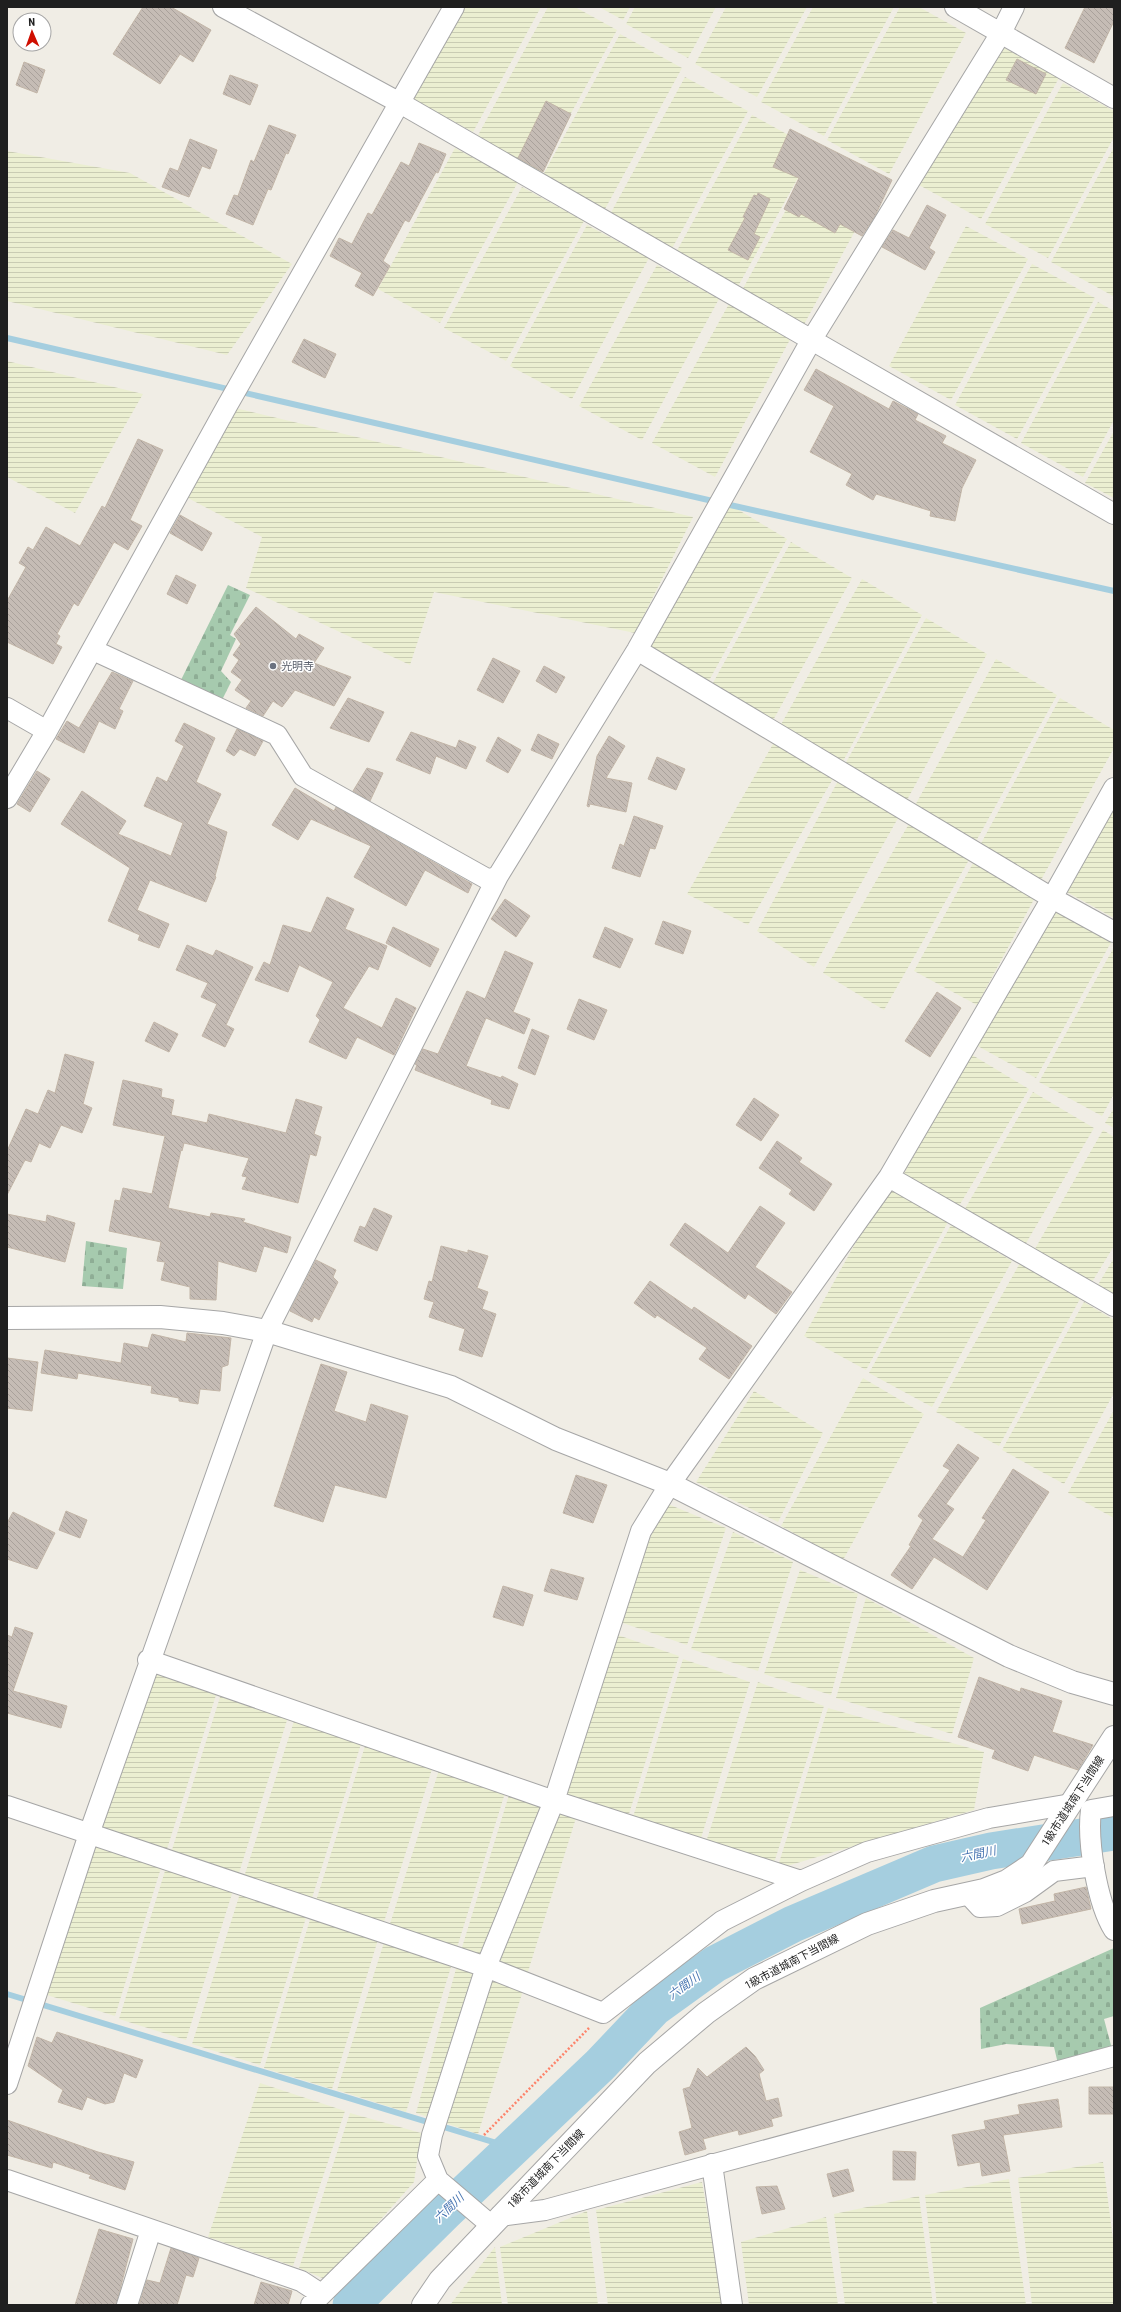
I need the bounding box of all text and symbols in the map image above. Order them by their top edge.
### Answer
north arrow [12,12,52,52]
text: N [28,16,36,29]
place label: 光明寺 [281,660,314,673]
marker: 光明寺 [268,661,278,671]
street label: 1級市道城南下当間線 [1039,1754,1107,1848]
water label: 六間川 [959,1843,999,1865]
street label: 1級市道城南下当間線 [743,1932,841,1992]
water label: 六間川 [665,1969,704,2002]
street label: 1級市道城南下当間線 [505,2127,587,2211]
water label: 六間川 [431,2189,468,2226]

